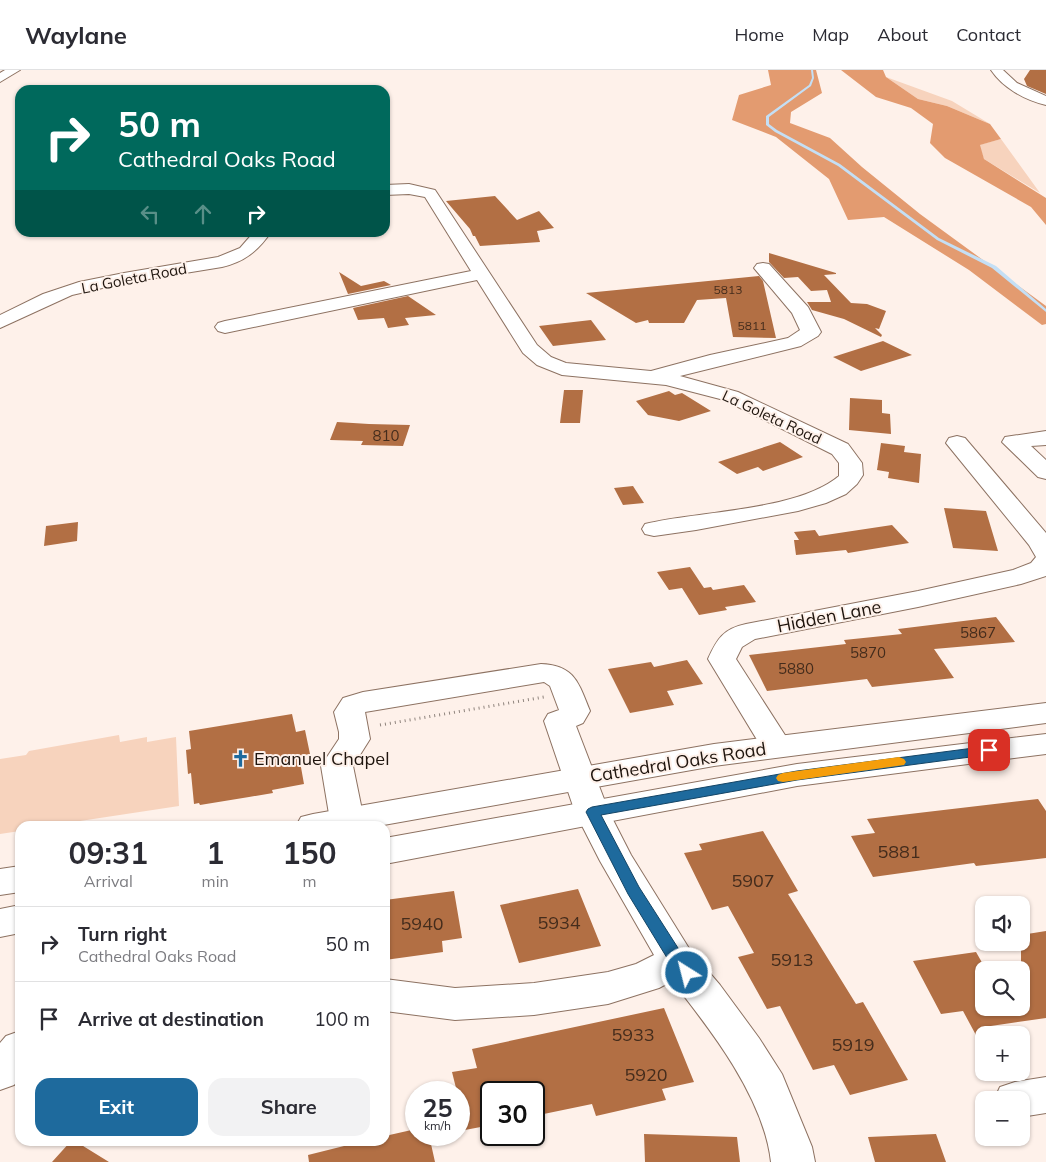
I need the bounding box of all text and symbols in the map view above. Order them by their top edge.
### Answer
text: Waylane [25,20,127,50]
text: Home [734,23,784,46]
text: Map [812,23,849,46]
text: About [877,23,928,46]
text: Contact [956,23,1021,46]
text: 50 m [118,102,201,146]
icon: right [35,105,100,170]
text: Cathedral Oaks Road [118,145,336,173]
icon: left [136,200,164,228]
icon: ahead [189,200,217,228]
icon: right [242,200,270,228]
street label: La Goleta Road [80,258,188,298]
house number: 5813 [714,282,742,297]
house number: 5811 [738,318,766,333]
street label: La Goleta Road [719,386,825,448]
house number: 810 [372,426,400,445]
street label: Hidden Lane [775,595,883,637]
house number: 5867 [960,623,996,642]
house number: 5870 [850,643,886,662]
house number: 5880 [778,659,814,678]
pin [968,729,1010,771]
icon: arrive [975,736,1003,764]
street label: Cathedral Oaks Road [588,737,768,787]
place label: Emanuel Chapel [254,747,389,770]
church icon: Emanuel Chapel [230,748,250,768]
text: 09:31 [69,834,148,872]
text: 1 [206,834,224,872]
text: 150 [282,834,336,872]
house number: 5881 [877,840,921,863]
house number: 5907 [731,869,775,892]
text: Arrival [84,871,133,891]
text: min [202,871,229,891]
text: m [302,871,316,891]
map controls [975,896,1030,1146]
button: sound [975,896,1030,951]
house number: 5934 [537,911,581,934]
house number: 5940 [400,912,444,935]
text: Turn right [78,922,167,946]
icon: right [35,930,63,958]
text: 50 m [326,932,370,956]
text: Cathedral Oaks Road [78,946,236,966]
position arrow [660,946,712,998]
house number: 5913 [770,948,814,971]
button: search [975,961,1030,1016]
icon: arrive [35,1005,63,1033]
text: Arrive at destination [78,1007,264,1031]
text: 100 m [314,1007,370,1031]
house number: 5933 [611,1023,655,1046]
button: + [975,1026,1030,1081]
house number: 5919 [831,1033,875,1056]
house number: 5920 [624,1063,668,1086]
button: Exit [35,1078,198,1136]
button: Share [208,1078,370,1136]
speed limit sign: 30 [480,1081,545,1146]
button: − [975,1091,1030,1146]
text: 25 [422,1092,453,1123]
text: km/h [424,1118,451,1133]

